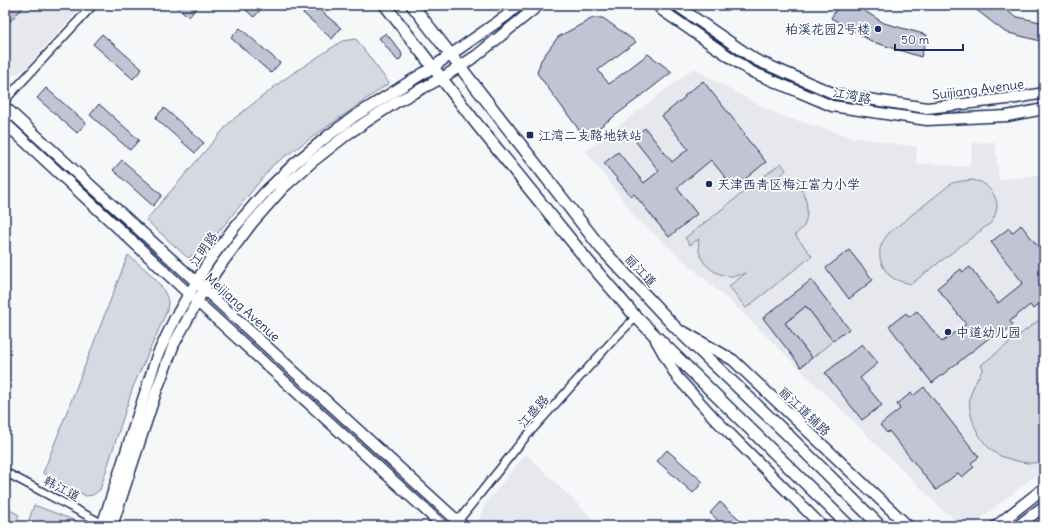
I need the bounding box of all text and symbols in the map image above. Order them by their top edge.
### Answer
place label: 柏溪花园2号楼 [785,21,870,38]
marker: 柏溪花园2号楼 [873,24,883,34]
scale bar [895,26,963,52]
text: 50 m [901,32,930,47]
street label: Suijiang Avenue [931,75,1025,104]
street label: 江湾路 [831,83,873,108]
place label: 江湾二支路地铁站 [538,127,642,144]
marker: 江湾二支路地铁站 [525,130,535,140]
place label: 天津西青区梅江富力小学 [717,176,860,193]
marker: 天津西青区梅江富力小学 [704,179,714,189]
street label: 江明路 [185,228,222,270]
street label: 丽江道 [621,250,660,290]
street label: Meijiang Avenue [202,269,284,345]
place label: 中道幼儿园 [956,324,1021,341]
marker: 中道幼儿园 [943,327,953,337]
street label: 丽江道辅路 [775,383,834,440]
street label: 江盛路 [514,391,553,432]
street label: 韩江道 [41,472,83,505]

